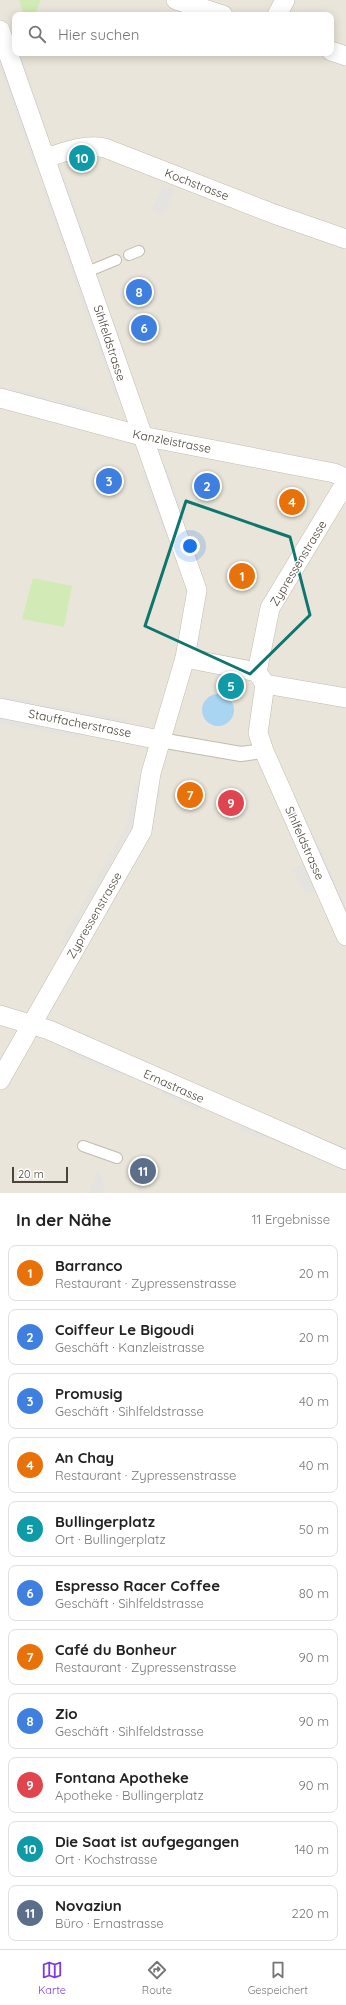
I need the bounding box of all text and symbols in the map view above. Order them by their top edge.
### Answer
search box [12,12,334,56]
icon: search [26,23,48,45]
text: Hier suchen [58,25,139,44]
pin: 10 [69,143,95,173]
street label: Kochstrasse [163,165,231,203]
pin: 8 [126,277,152,307]
street label: Sihlfeldstrasse [91,303,129,383]
pin: 6 [131,313,157,343]
street label: Kanzleistrasse [132,426,213,456]
pin: 3 [96,466,122,496]
pin: 2 [194,471,220,501]
pin: 4 [279,487,305,517]
street label: Zypressenstrasse [266,517,330,609]
your location [180,536,200,556]
pin: 1 [229,561,255,591]
pin: 5 [218,671,244,701]
street label: Stauffacherstrasse [27,706,133,740]
pin: 7 [177,780,203,810]
pin: 9 [218,788,244,818]
street label: Sihlfeldstrasse [282,804,328,882]
street label: Zypressenstrasse [63,869,125,961]
street label: Ernastrasse [141,1066,207,1106]
pin: 11 [130,1156,156,1186]
scale bar [12,1165,68,1184]
text: 20 m [18,1167,44,1181]
text: In der Nähe [16,1209,112,1230]
text: 11 Ergebnisse [252,1211,330,1227]
text: Barranco [55,1256,123,1275]
text: 1 [27,1265,33,1281]
text: 20 m [299,1265,329,1281]
text: Restaurant · Zypressenstrasse [55,1275,236,1291]
text: Coiffeur Le Bigoudi [55,1320,194,1339]
text: 2 [26,1329,34,1345]
text: 20 m [299,1329,329,1345]
text: Geschäft · Kanzleistrasse [55,1339,204,1355]
text: Promusig [55,1384,123,1403]
text: 3 [27,1393,33,1409]
text: 40 m [299,1393,329,1409]
text: Geschäft · Sihlfeldstrasse [55,1403,204,1419]
text: An Chay [55,1448,114,1467]
text: 4 [26,1457,34,1473]
text: 40 m [299,1457,329,1473]
text: Restaurant · Zypressenstrasse [55,1467,236,1483]
text: Bullingerplatz [55,1512,155,1531]
text: 5 [26,1521,34,1537]
text: 50 m [299,1521,329,1537]
text: Ort · Bullingerplatz [55,1531,166,1547]
text: Espresso Racer Coffee [55,1576,220,1595]
text: 6 [26,1585,34,1601]
text: 80 m [299,1585,329,1601]
text: Geschäft · Sihlfeldstrasse [55,1595,204,1611]
text: Café du Bonheur [55,1640,177,1659]
text: 7 [26,1649,34,1665]
text: 90 m [299,1649,329,1665]
text: Restaurant · Zypressenstrasse [55,1659,236,1675]
text: Zio [55,1704,78,1723]
text: 8 [26,1713,34,1729]
text: 90 m [299,1713,329,1729]
text: Geschäft · Sihlfeldstrasse [55,1723,204,1739]
text: Fontana Apotheke [55,1768,189,1787]
text: 9 [26,1777,34,1793]
text: 90 m [299,1777,329,1793]
text: Apotheke · Bullingerplatz [55,1787,204,1803]
text: Die Saat ist aufgegangen [55,1832,239,1851]
text: 10 [23,1841,37,1857]
text: 140 m [294,1841,329,1857]
text: Ort · Kochstrasse [55,1851,157,1867]
text: Novaziun [55,1896,122,1915]
text: 11 [25,1905,35,1921]
text: 220 m [291,1905,329,1921]
text: Büro · Ernastrasse [55,1915,164,1931]
tab: Karte [38,1959,66,1997]
tab: Route [142,1959,172,1997]
tab: Gespeichert [248,1959,308,1997]

